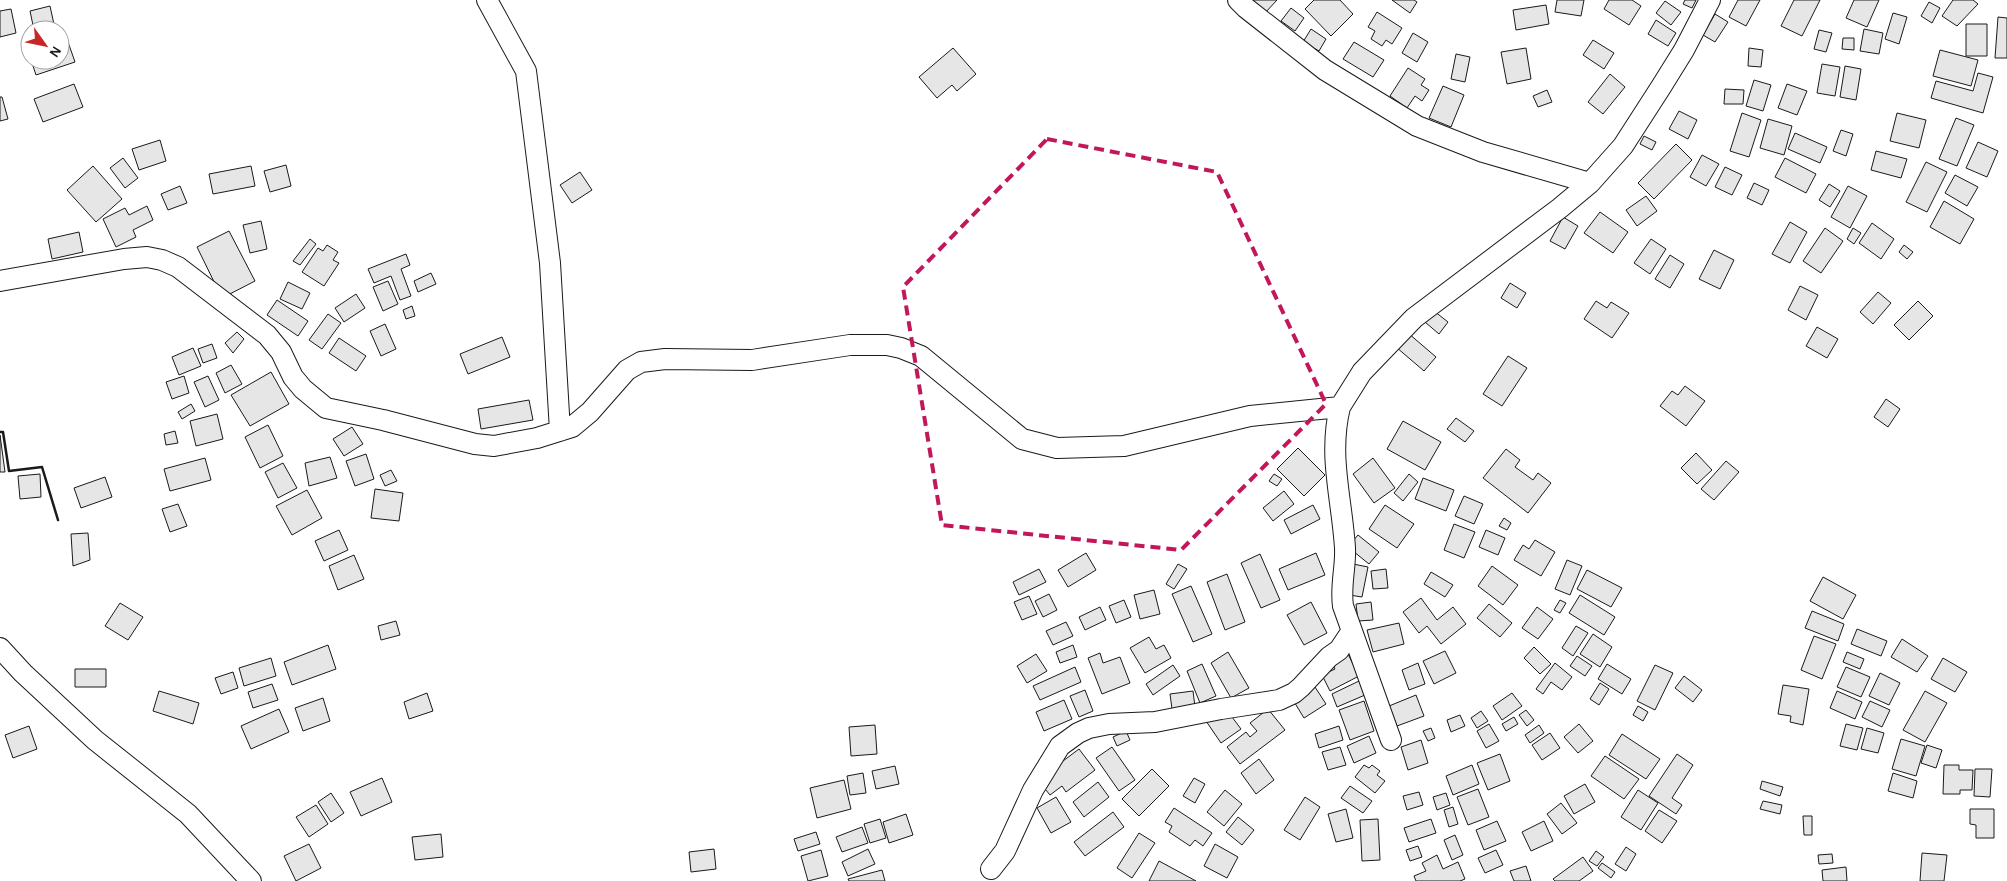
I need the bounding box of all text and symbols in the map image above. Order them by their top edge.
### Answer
north arrow [20,20,70,70]
text: N [47,44,64,59]

